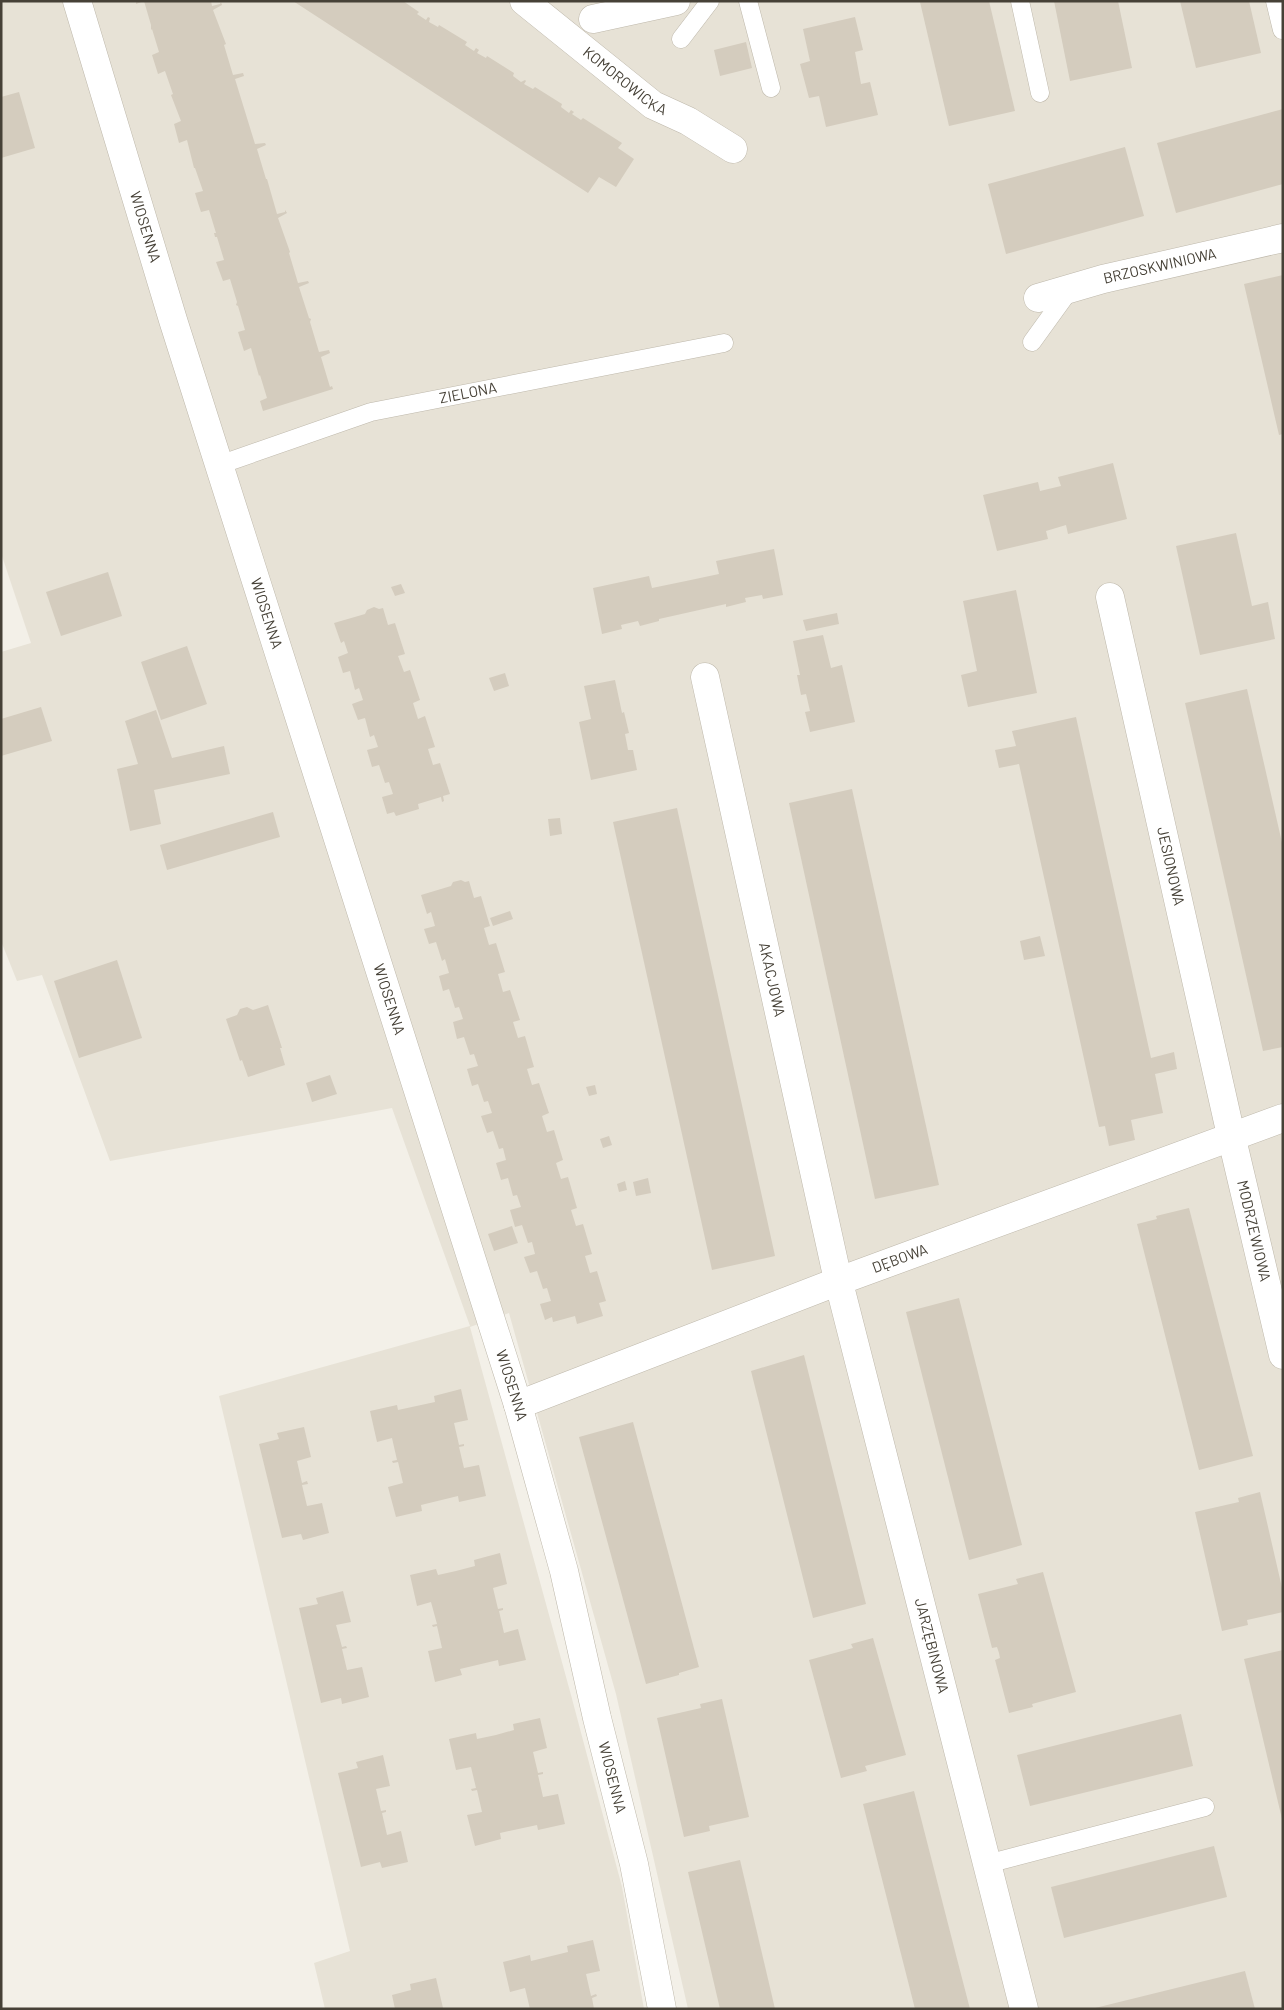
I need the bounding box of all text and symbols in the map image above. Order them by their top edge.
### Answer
street label: KOMOROWICKA [580,42,670,118]
street label: WIOSENNA [127,189,165,264]
street label: BRZOSKWINIOWA [1101,243,1218,287]
street label: ZIELONA [438,378,498,406]
street label: WIOSENNA [248,575,287,651]
street label: JESIONOWA [1154,825,1189,907]
street label: AKACJOWA [756,941,790,1018]
street label: WIOSENNA [370,961,410,1037]
street label: MODRZEWIOWA [1234,1178,1275,1283]
street label: DĘBOWA [869,1239,930,1276]
street label: WIOSENNA [493,1347,532,1423]
street label: JARZĘBINOWA [912,1596,953,1695]
street label: WIOSENNA [595,1739,631,1815]

